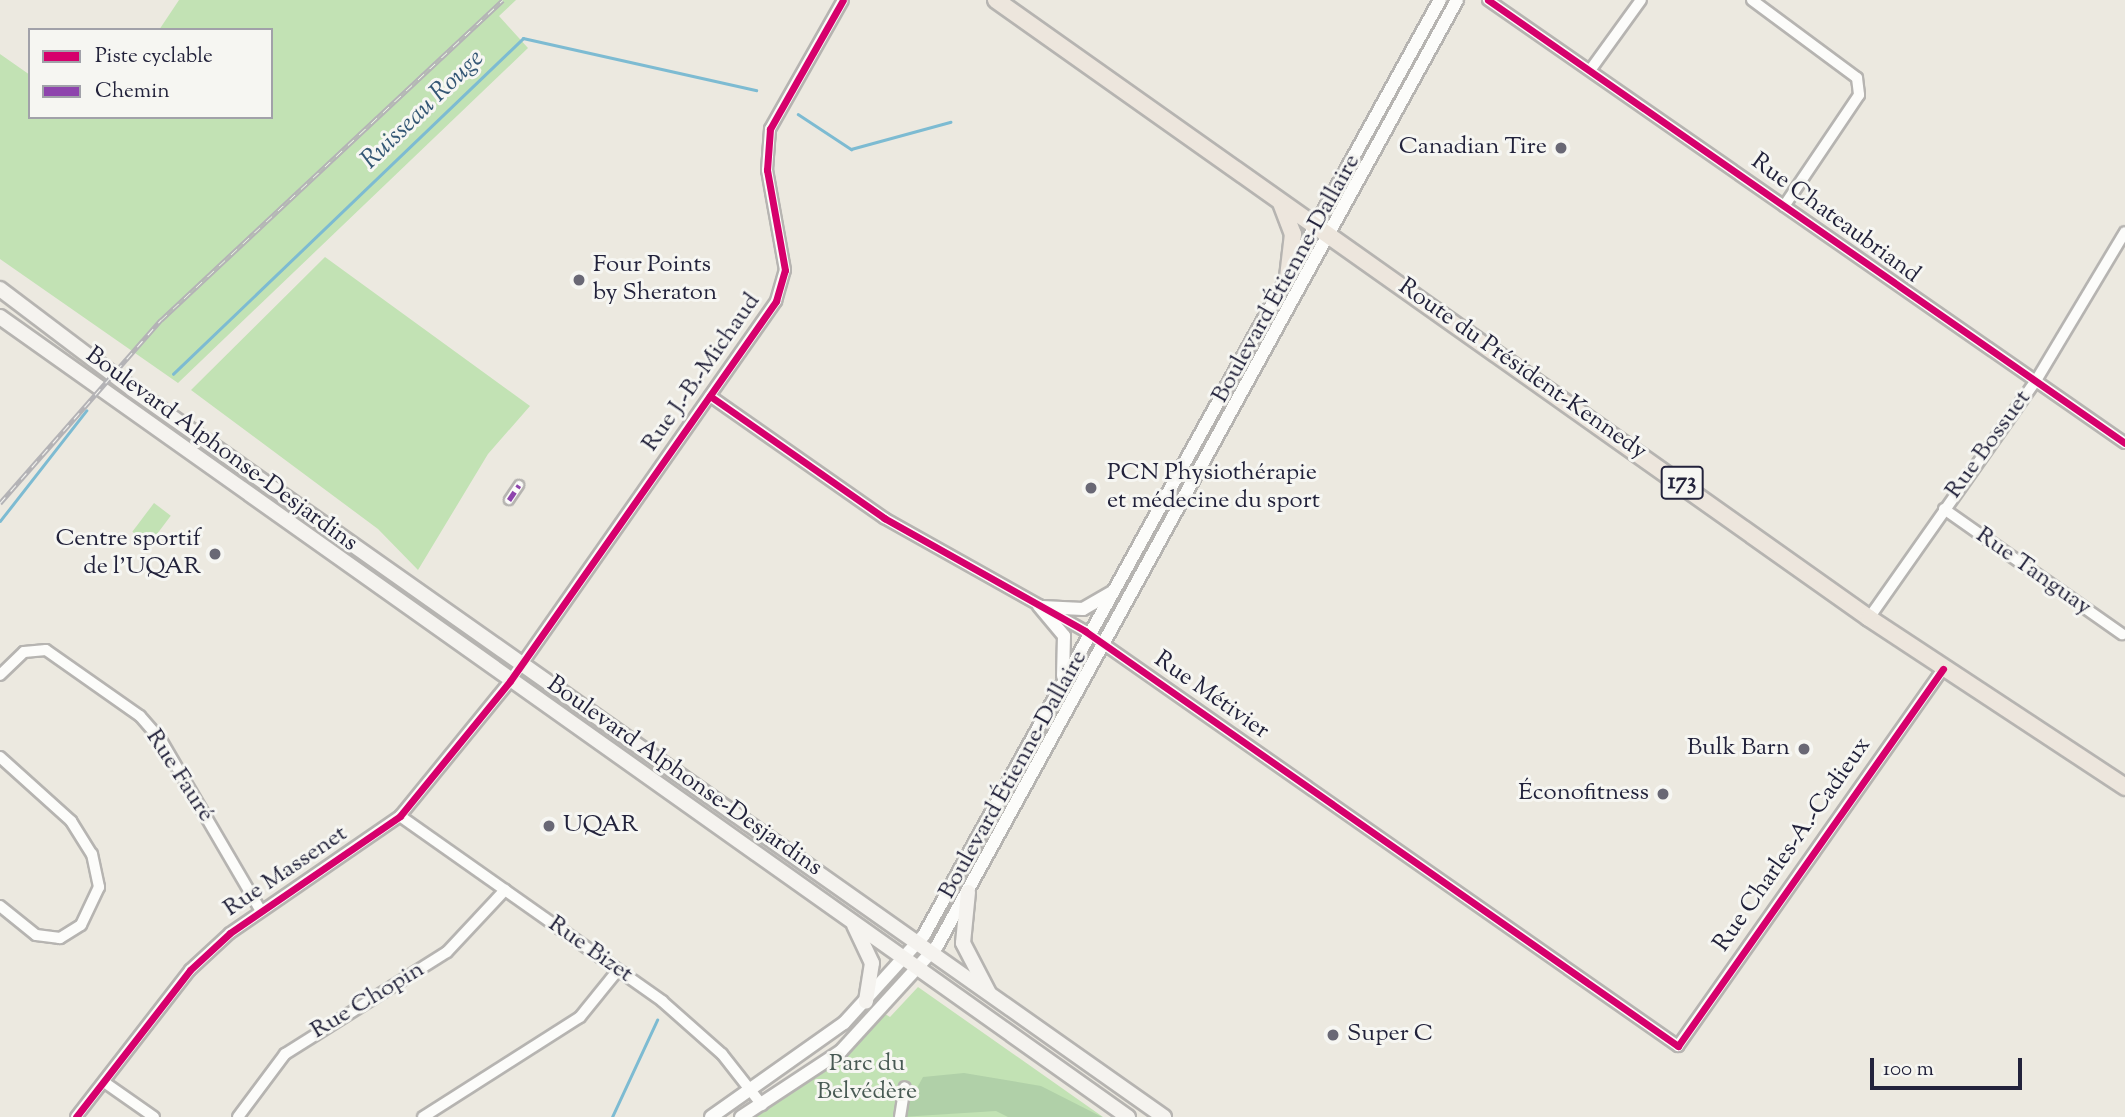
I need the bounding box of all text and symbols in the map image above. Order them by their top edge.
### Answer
legend [28,28,273,119]
text: Piste cyclable [95,42,213,72]
water label: Ruisseau Rouge [355,44,491,176]
text: Chemin [95,77,170,107]
place label: Canadian Tire [1399,134,1547,162]
marker: Canadian Tire [1553,140,1569,156]
street label: Rue Chateaubriand [1745,148,1925,290]
street label: Boulevard Étienne-Dallaire [1207,150,1367,408]
place label: Four Points by Sheraton [593,252,717,308]
marker: Four Points by Sheraton [571,272,587,288]
street label: Route du Président-Kennedy [1392,273,1652,467]
street label: Rue J.-B.-Michaud [637,288,767,458]
street label: Boulevard Alphonse-Desjardins [79,342,363,558]
street label: Rue Bossuet [1940,385,2038,505]
place label: PCN Physiothérapie et médecine du sport [1107,460,1320,516]
road number: 173 [1659,463,1705,503]
marker: PCN Physiothérapie et médecine du sport [1081,478,1101,498]
street label: Rue Tanguay [1970,522,2096,622]
place label: Centre sportif de l'UQAR [56,526,201,582]
marker: Centre sportif de l'UQAR [207,546,223,562]
street label: Boulevard Étienne-Dallaire [934,646,1094,904]
street label: Rue Métivier [1148,646,1274,746]
street label: Boulevard Alphonse-Desjardins [541,671,827,883]
street label: Rue Fauré [139,724,219,828]
street label: Rue Charles-A.-Cadieux [1708,732,1878,958]
place label: Bulk Barn [1687,735,1790,763]
marker: Bulk Barn [1796,741,1812,757]
place label: Éconofitness [1518,780,1649,808]
marker: Éconofitness [1655,786,1671,802]
place label: UQAR [563,812,638,840]
marker: UQAR [541,818,557,834]
street label: Rue Massenet [219,820,353,924]
street label: Rue Bizet [542,910,638,990]
street label: Rue Chopin [306,956,430,1046]
place label: Super C [1347,1021,1433,1049]
marker: Super C [1325,1027,1341,1043]
scale bar [1873,1044,2025,1088]
park label: Parc du Belvédère [817,1051,917,1107]
text: 100 m [1883,1055,1934,1085]

